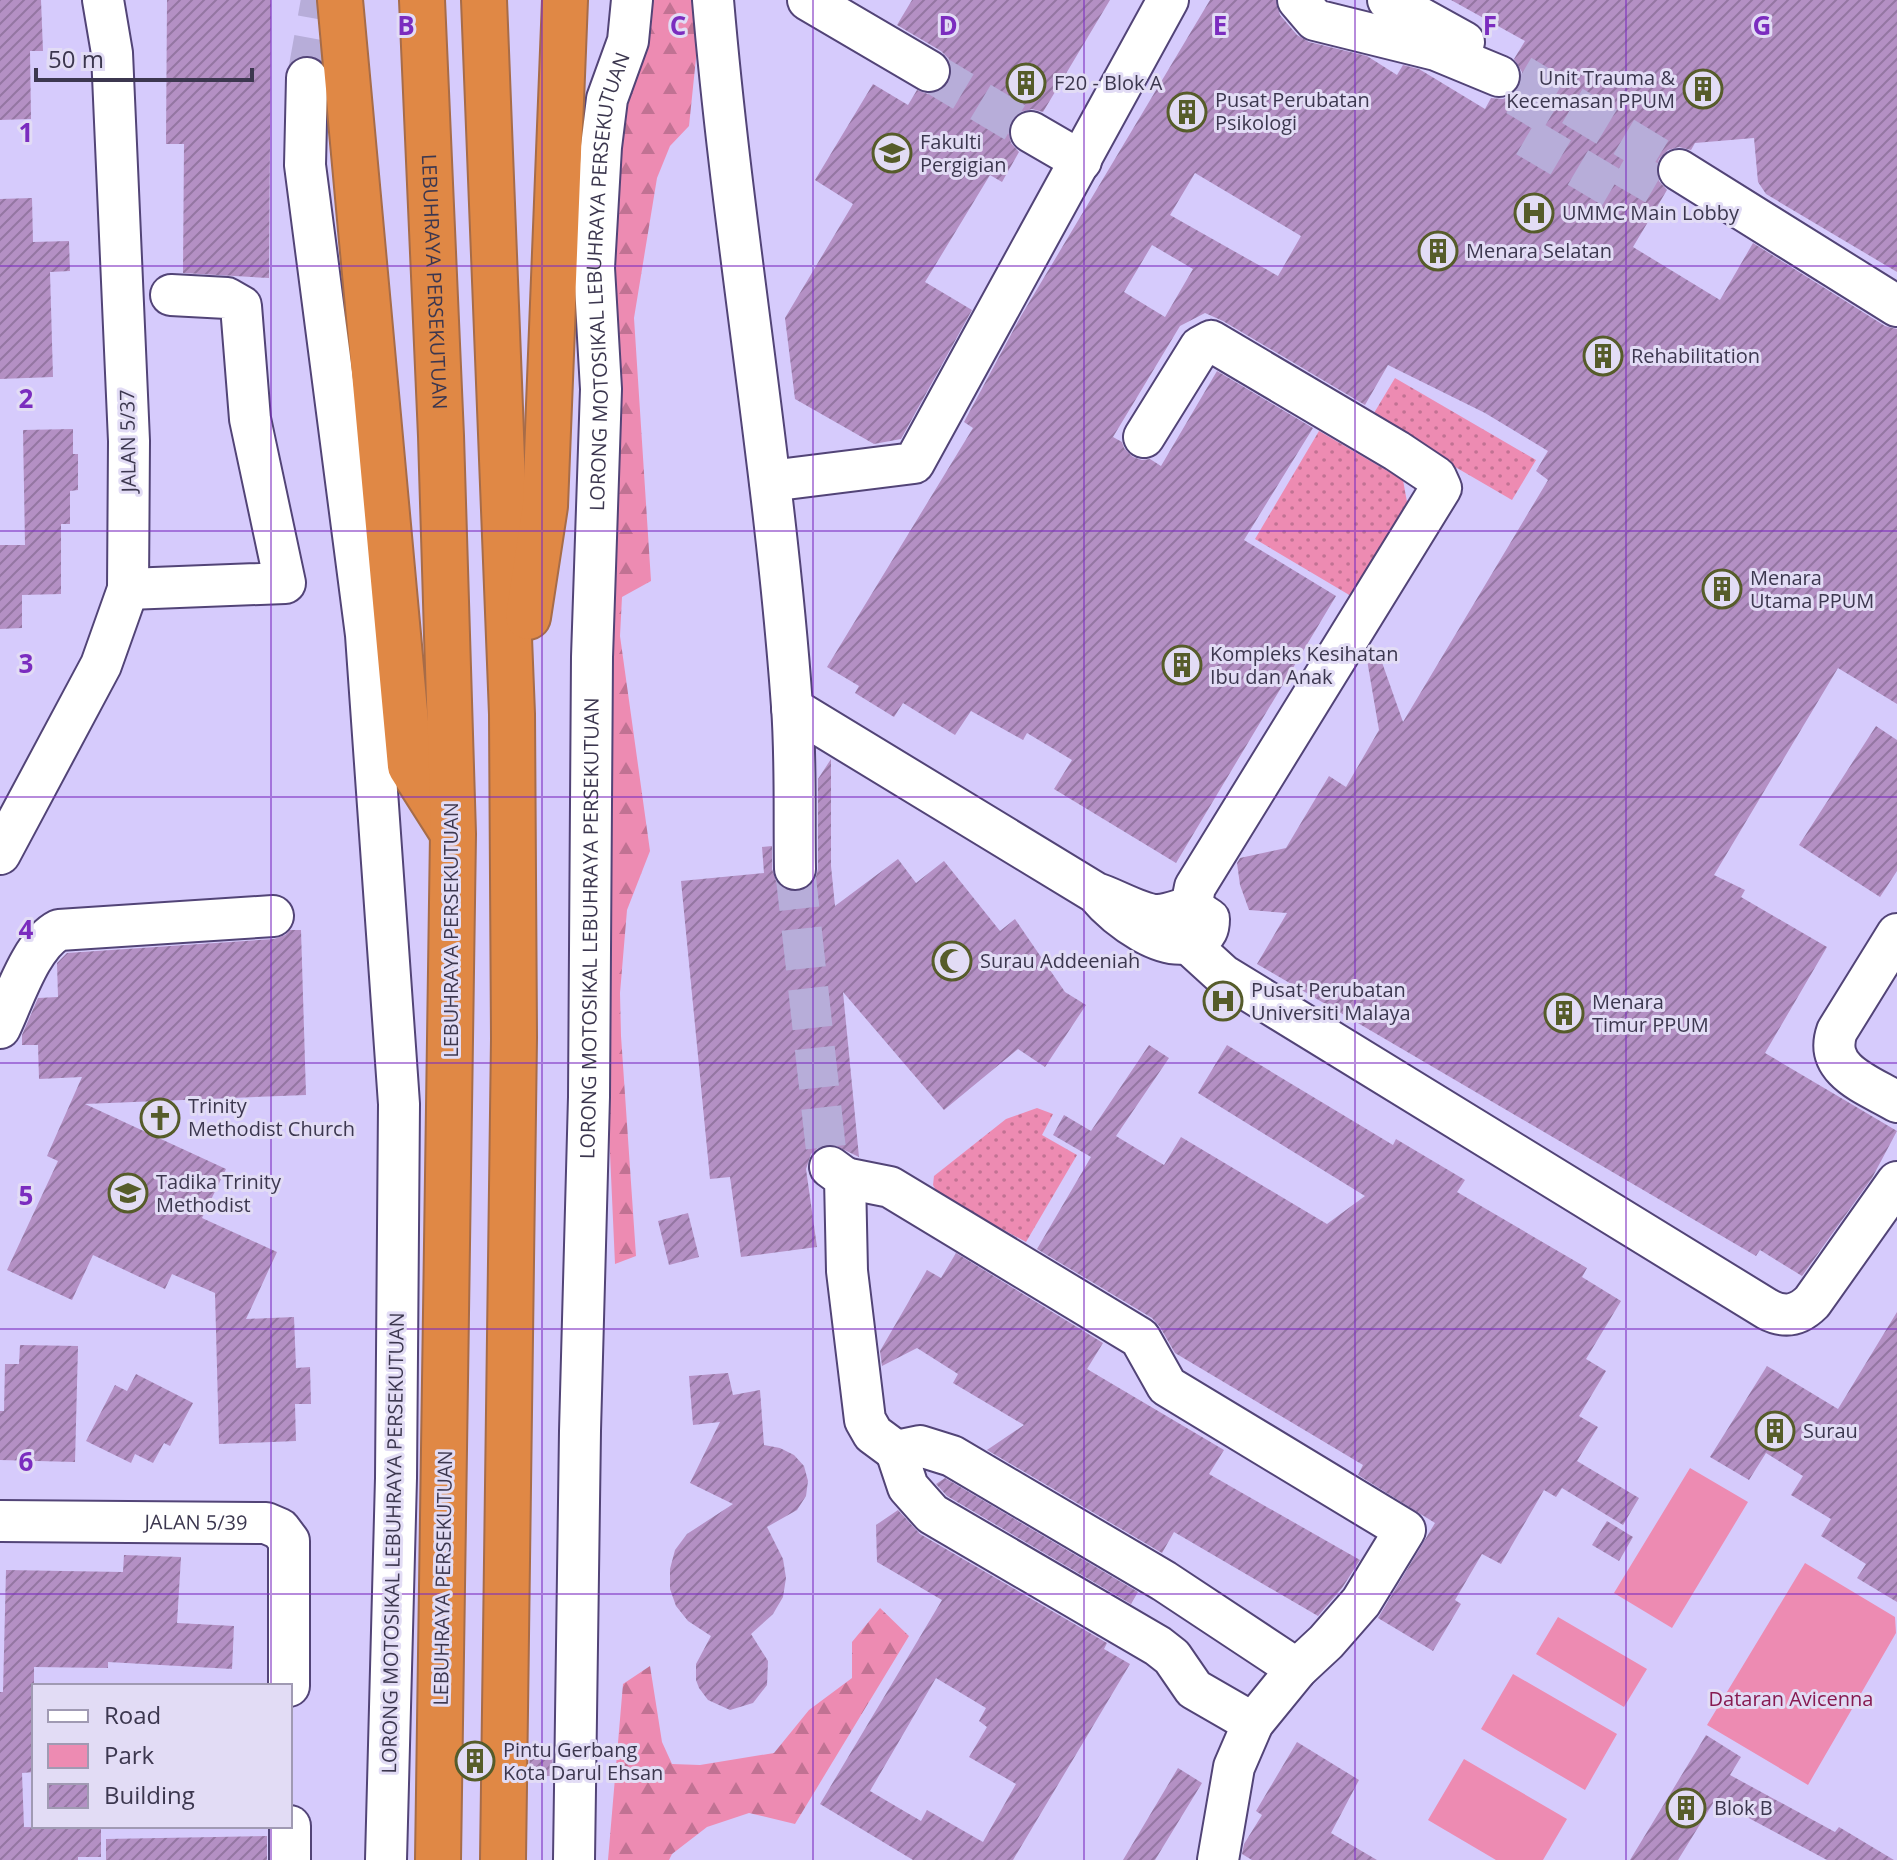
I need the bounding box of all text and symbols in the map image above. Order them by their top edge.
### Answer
text: B [397,7,415,43]
text: C [670,7,686,43]
text: D [938,7,958,43]
text: E [1213,7,1227,43]
text: F [1483,7,1497,43]
text: G [1753,7,1771,43]
scale bar [36,32,252,82]
text: 50 m [48,42,104,75]
street label: LORONG MOTOSIKAL LEBUHRAYA PERSEKUTUAN [580,48,636,512]
building icon: F20 - Blok A [1005,62,1047,104]
place label: Unit Trauma & Kecemasan PPUM [1506,64,1675,114]
building icon: Unit Trauma & Kecemasan PPUM [1682,68,1724,110]
place label: F20 - Blok A [1054,69,1163,96]
place label: Pusat Perubatan Psikologi [1215,86,1370,136]
building icon: Pusat Perubatan Psikologi [1166,91,1208,133]
text: 1 [19,114,33,150]
place label: Fakulti Pergigian [920,128,1007,178]
school or university icon: Fakulti Pergigian [871,132,913,174]
street label: LEBUHRAYA PERSEKUTUAN [416,153,454,410]
hospital icon: UMMC Main Lobby [1513,192,1555,234]
place label: UMMC Main Lobby [1562,199,1740,226]
building icon: Menara Selatan [1417,230,1459,272]
place label: Menara Selatan [1466,237,1612,264]
building icon: Rehabilitation [1582,335,1624,377]
place label: Rehabilitation [1631,342,1760,369]
text: 2 [19,380,34,416]
street label: JALAN 5/37 [113,389,142,495]
place label: Menara Utama PPUM [1750,564,1874,614]
building icon: Menara Utama PPUM [1701,568,1743,610]
place label: Kompleks Kesihatan Ibu dan Anak [1210,640,1399,690]
building icon: Kompleks Kesihatan Ibu dan Anak [1161,644,1203,686]
text: 3 [19,645,33,681]
street label: LORONG MOTOSIKAL LEBUHRAYA PERSEKUTUAN [573,697,605,1159]
street label: LEBUHRAYA PERSEKUTUAN [437,802,464,1058]
text: 4 [19,911,34,947]
mosque icon: Surau Addeeniah [931,940,973,982]
place label: Surau Addeeniah [980,947,1140,974]
place label: Pusat Perubatan Universiti Malaya [1251,976,1411,1026]
hospital icon: Pusat Perubatan Universiti Malaya [1202,980,1244,1022]
place label: Menara Timur PPUM [1592,988,1709,1038]
building icon: Menara Timur PPUM [1543,992,1585,1034]
place label: Trinity Methodist Church [188,1092,355,1142]
church icon: Trinity Methodist Church [139,1097,181,1139]
place label: Tadika Trinity Methodist [156,1168,282,1218]
school or university icon: Tadika Trinity Methodist [107,1172,149,1214]
text: 5 [19,1177,33,1213]
street label: LORONG MOTOSIKAL LEBUHRAYA PERSEKUTUAN [375,1312,410,1774]
building icon: Surau [1754,1410,1796,1452]
place label: Surau [1803,1417,1858,1444]
text: 6 [19,1443,34,1479]
street label: LEBUHRAYA PERSEKUTUAN [427,1450,458,1706]
street label: JALAN 5/39 [142,1508,248,1536]
legend [32,1684,292,1828]
park label: Dataran Avicenna [1709,1685,1873,1712]
text: Road [104,1698,161,1731]
place label: Pintu Gerbang Kota Darul Ehsan [503,1736,663,1786]
text: Park [104,1738,155,1771]
building icon: Pintu Gerbang Kota Darul Ehsan [454,1740,496,1782]
text: Building [104,1778,195,1811]
building icon: Blok B [1665,1787,1707,1829]
place label: Blok B [1714,1794,1773,1821]

